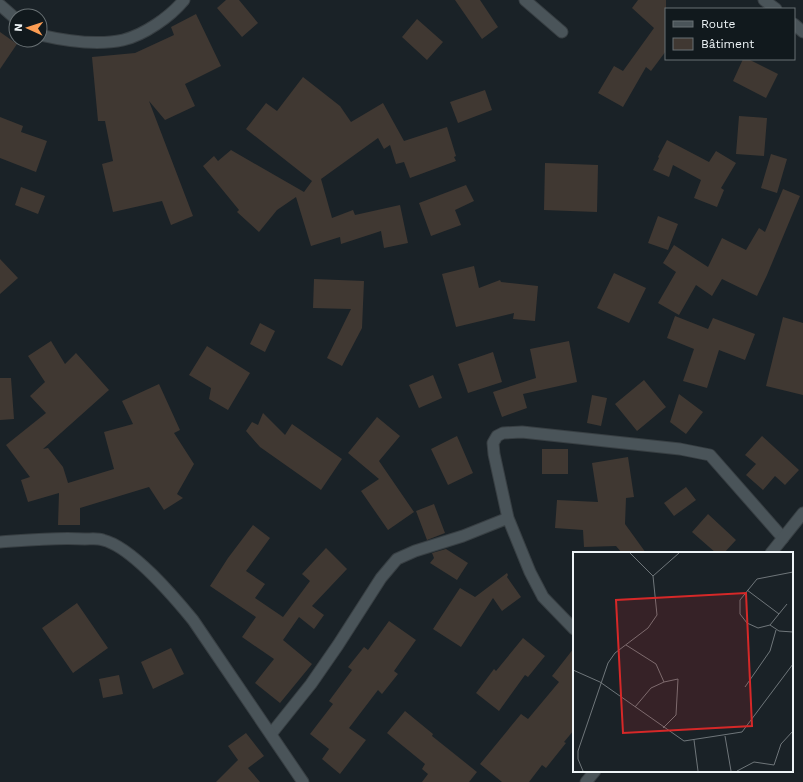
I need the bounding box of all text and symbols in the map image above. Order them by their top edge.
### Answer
north arrow [8,8,48,48]
legend [665,8,795,60]
text: Route [701,17,735,31]
text: N [12,23,25,32]
text: Bâtiment [701,37,754,51]
inset map [573,552,793,772]

